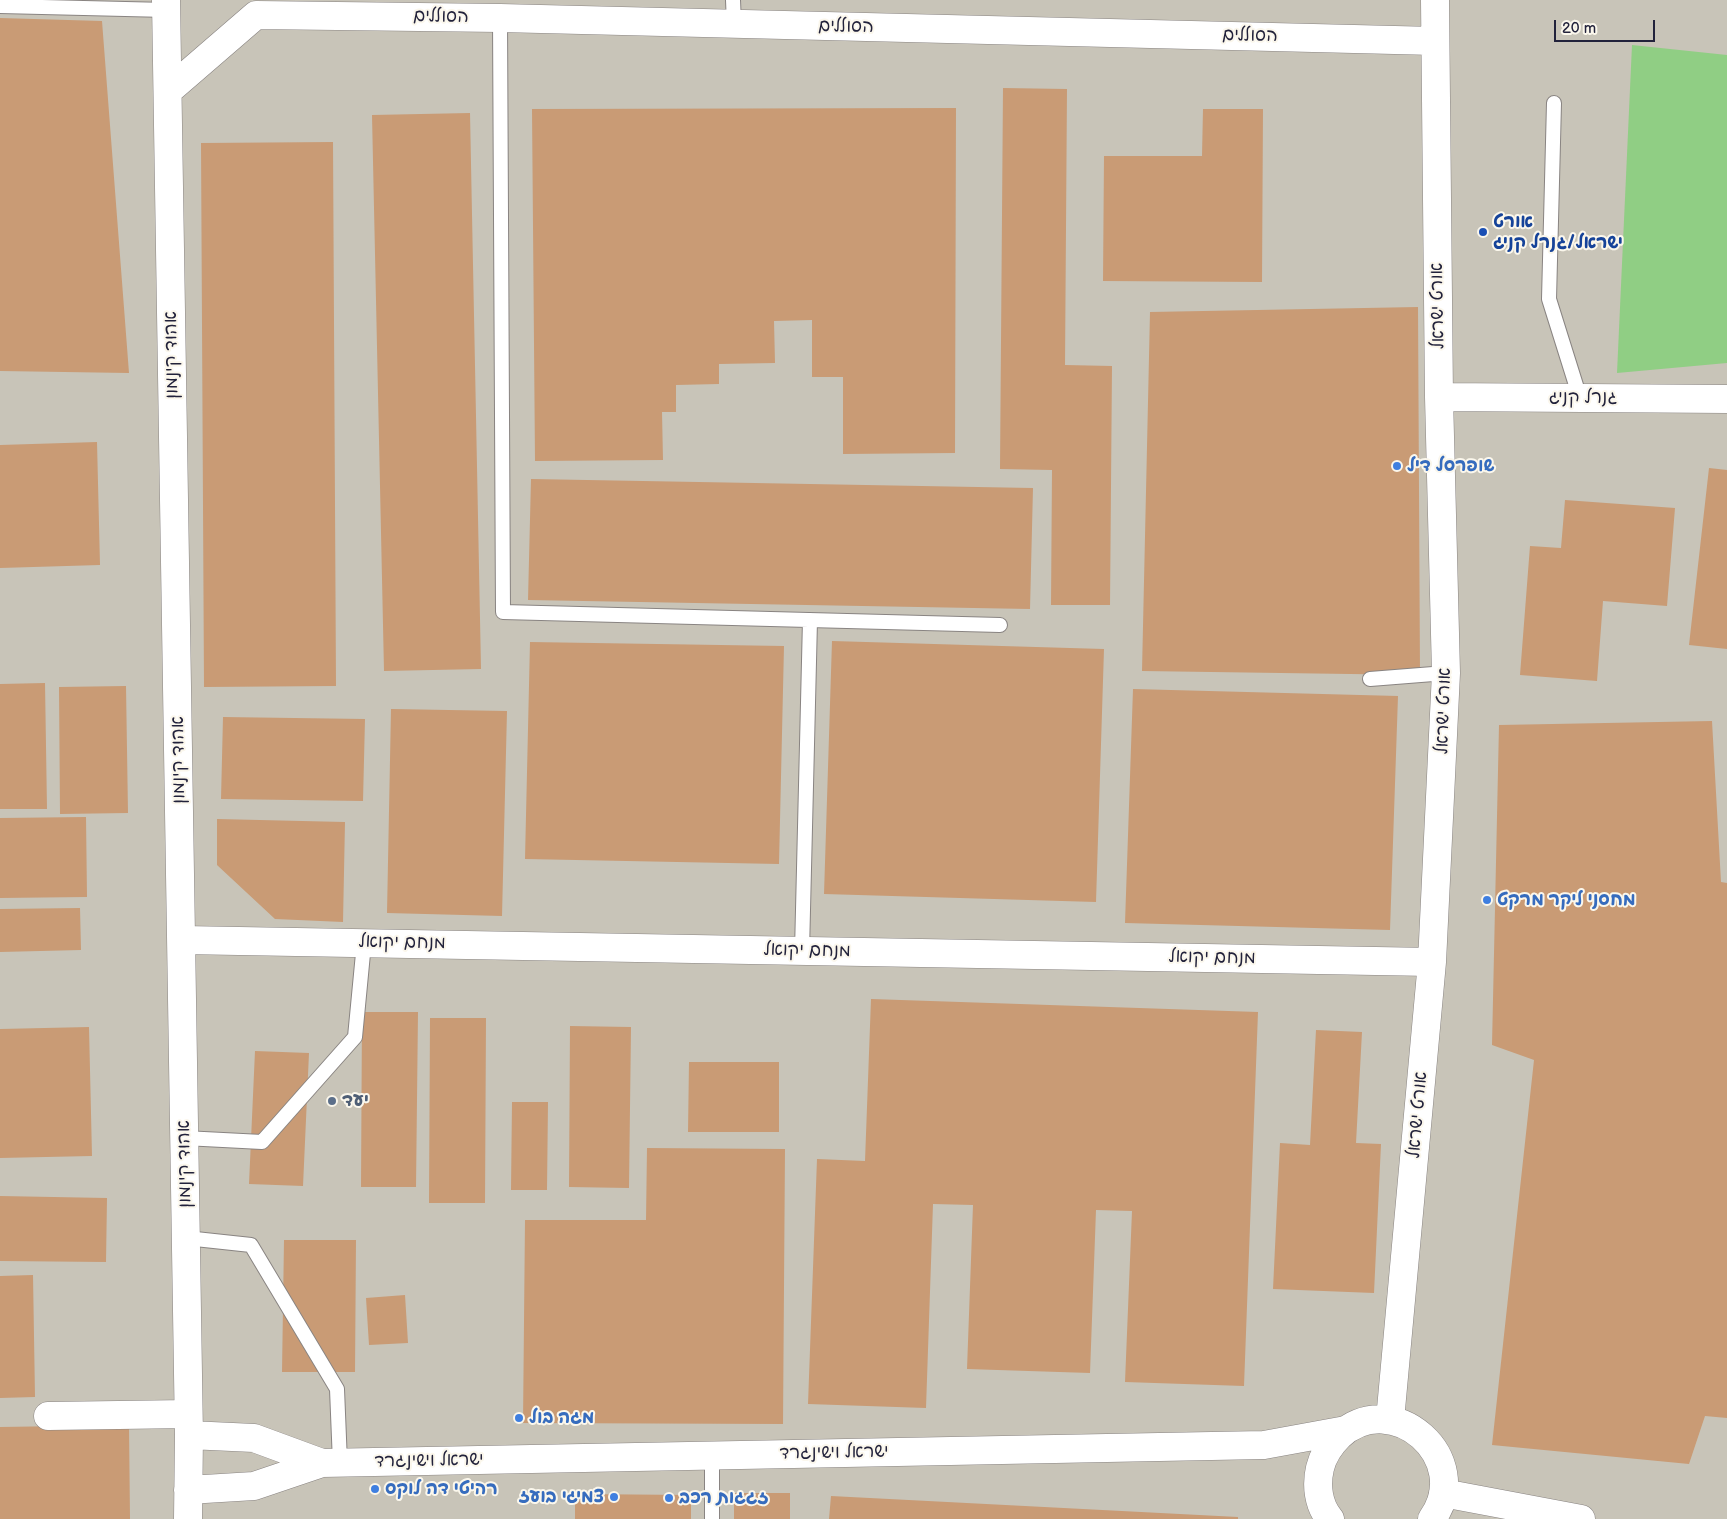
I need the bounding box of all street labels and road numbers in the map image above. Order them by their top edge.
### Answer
street label: הסוללים [413,6,469,28]
street label: הסוללים [818,16,874,38]
street label: הסוללים [1222,25,1278,47]
street label: אורט ישראל [1426,262,1450,350]
street label: אהוד קינמון [160,311,184,399]
street label: גנרל קניג [1549,387,1617,409]
street label: אורט ישראל [1432,667,1456,755]
street label: אהוד קינמון [167,716,191,804]
street label: מנחם יקואל [358,931,446,955]
street label: מנחם יקואל [763,939,851,963]
street label: מנחם יקואל [1168,946,1256,970]
street label: אורט ישראל [1403,1071,1433,1159]
street label: אהוד קינמון [173,1120,197,1208]
street label: ישראל וישינגרד [779,1441,889,1465]
street label: ישראל וישינגרד [374,1449,484,1473]

